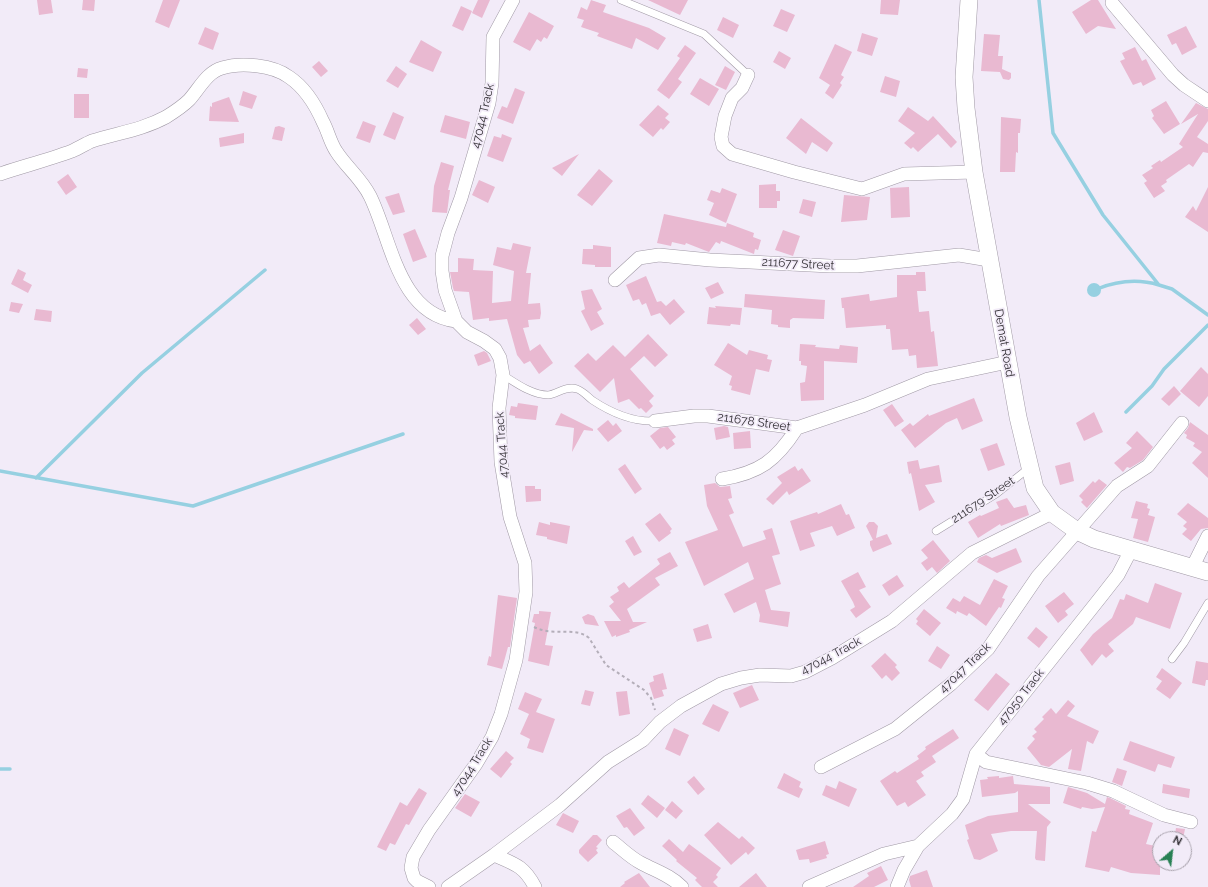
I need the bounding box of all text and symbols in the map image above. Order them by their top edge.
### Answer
street label: 47044 Track [469,82,497,150]
street label: 211677 Street [761,255,835,273]
street label: Demat Road [991,308,1017,378]
street label: 211678 Street [717,410,791,434]
street label: 47044 Track [493,411,511,479]
street label: 211679 Street [949,473,1017,527]
street label: 47044 Track [798,634,864,678]
street label: 47047 Track [936,640,994,696]
street label: 47050 Track [995,666,1047,728]
street label: 47044 Track [448,735,496,799]
north arrow [1152,831,1192,871]
text: N [1171,833,1184,849]

